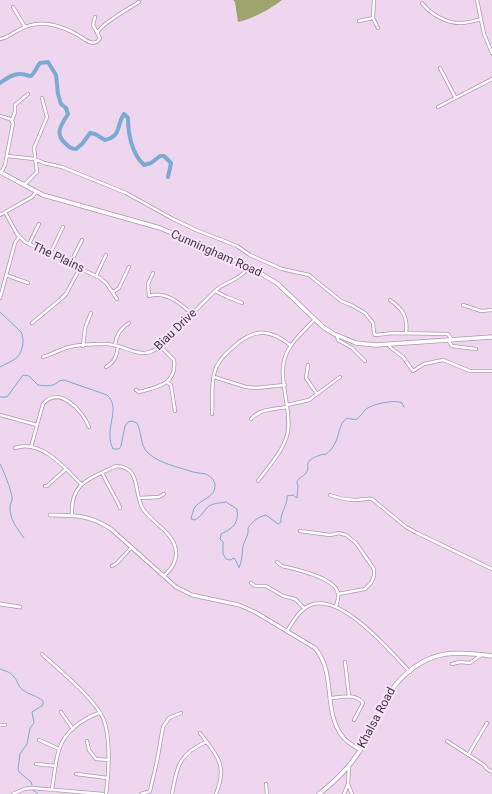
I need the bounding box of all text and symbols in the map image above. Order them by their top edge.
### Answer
street label: Cunningham Road [168,227,264,281]
street label: The Plains [30,240,86,276]
street label: Biau Drive [152,306,200,354]
street label: Khalsa Road [355,685,399,751]

